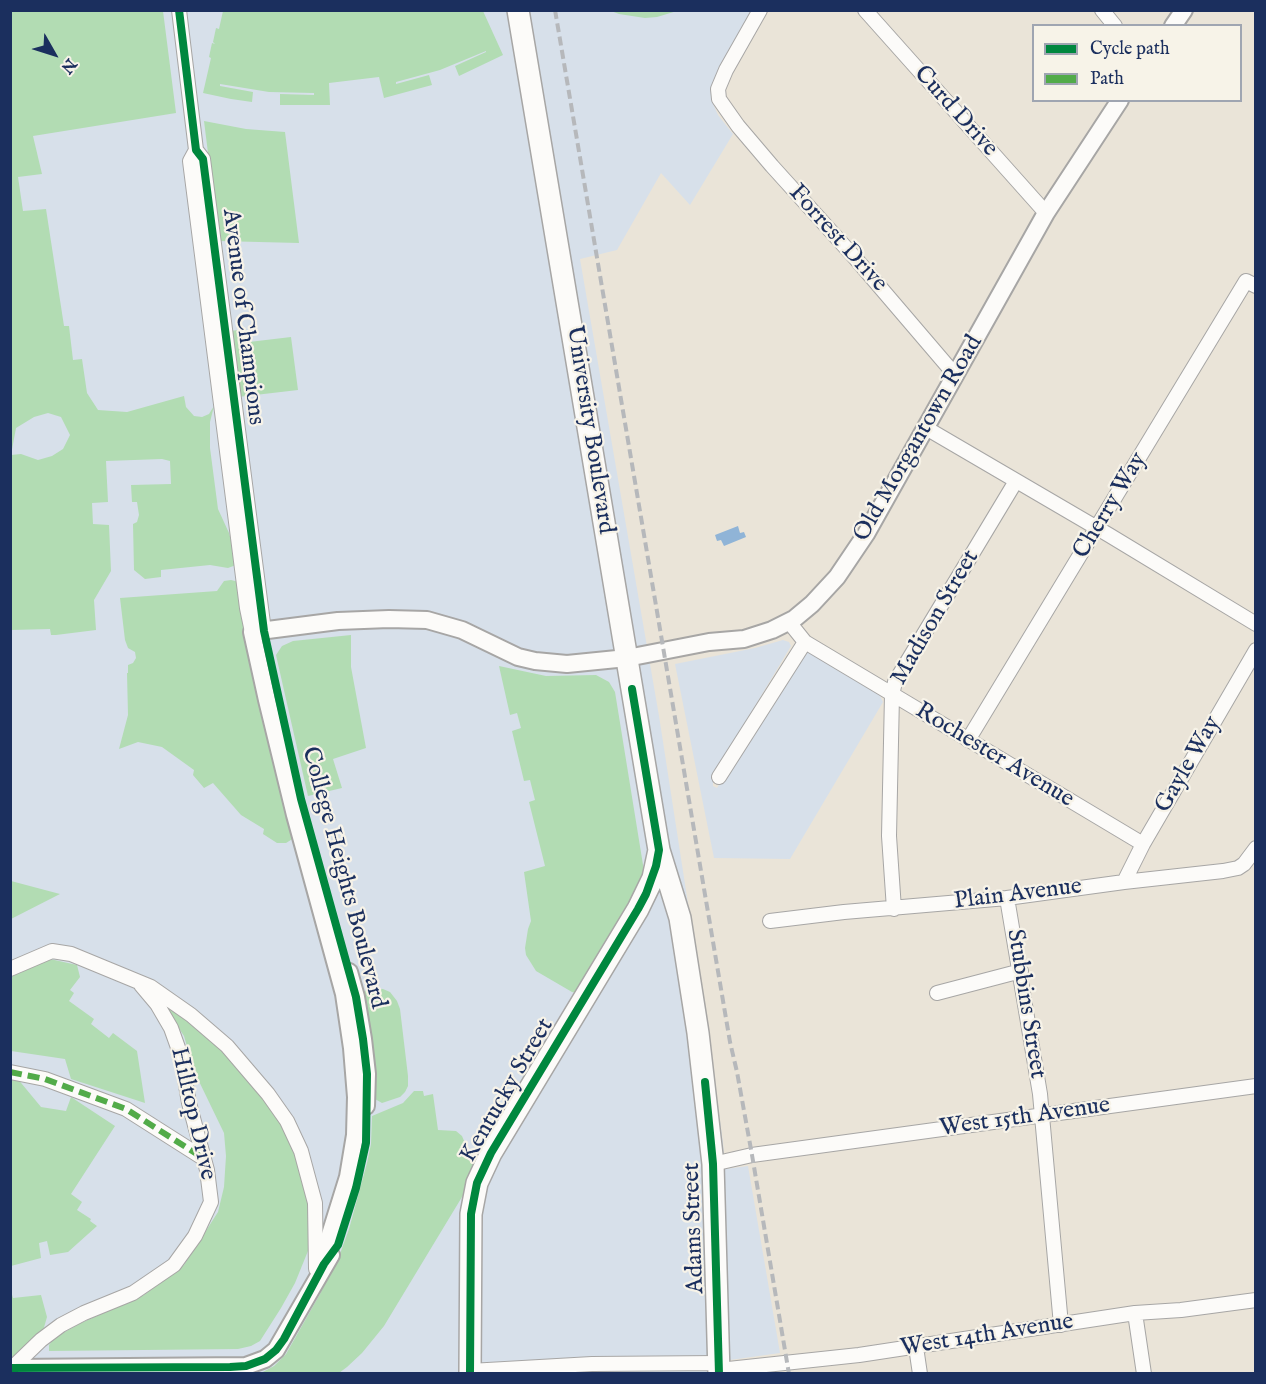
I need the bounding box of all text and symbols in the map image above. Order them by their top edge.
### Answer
north arrow [24,24,84,84]
legend [1032,24,1242,102]
text: Cycle path [1090,38,1170,61]
text: N [56,54,80,77]
street label: Curd Drive [907,61,1003,163]
text: Path [1090,68,1124,91]
street label: Forrest Drive [781,179,893,299]
street label: Avenue of Champions [214,207,270,427]
street label: University Boulevard [558,324,620,536]
street label: Old Morgantown Road [848,331,990,547]
street label: Cherry Way [1068,448,1154,564]
street label: Madison Street [886,545,986,691]
street label: Rochester Avenue [909,697,1079,815]
street label: Gayle Way [1150,712,1228,818]
street label: College Heights Boulevard [294,744,392,1012]
street label: Plain Avenue [952,873,1084,917]
street label: Stubbins Street [999,927,1051,1081]
street label: Kentucky Street [455,1014,561,1168]
street label: Hilltop Drive [163,1045,221,1183]
street label: West 15th Avenue [938,1092,1112,1144]
street label: Adams Street [678,1162,712,1294]
street label: West 14th Avenue [898,1308,1076,1364]

